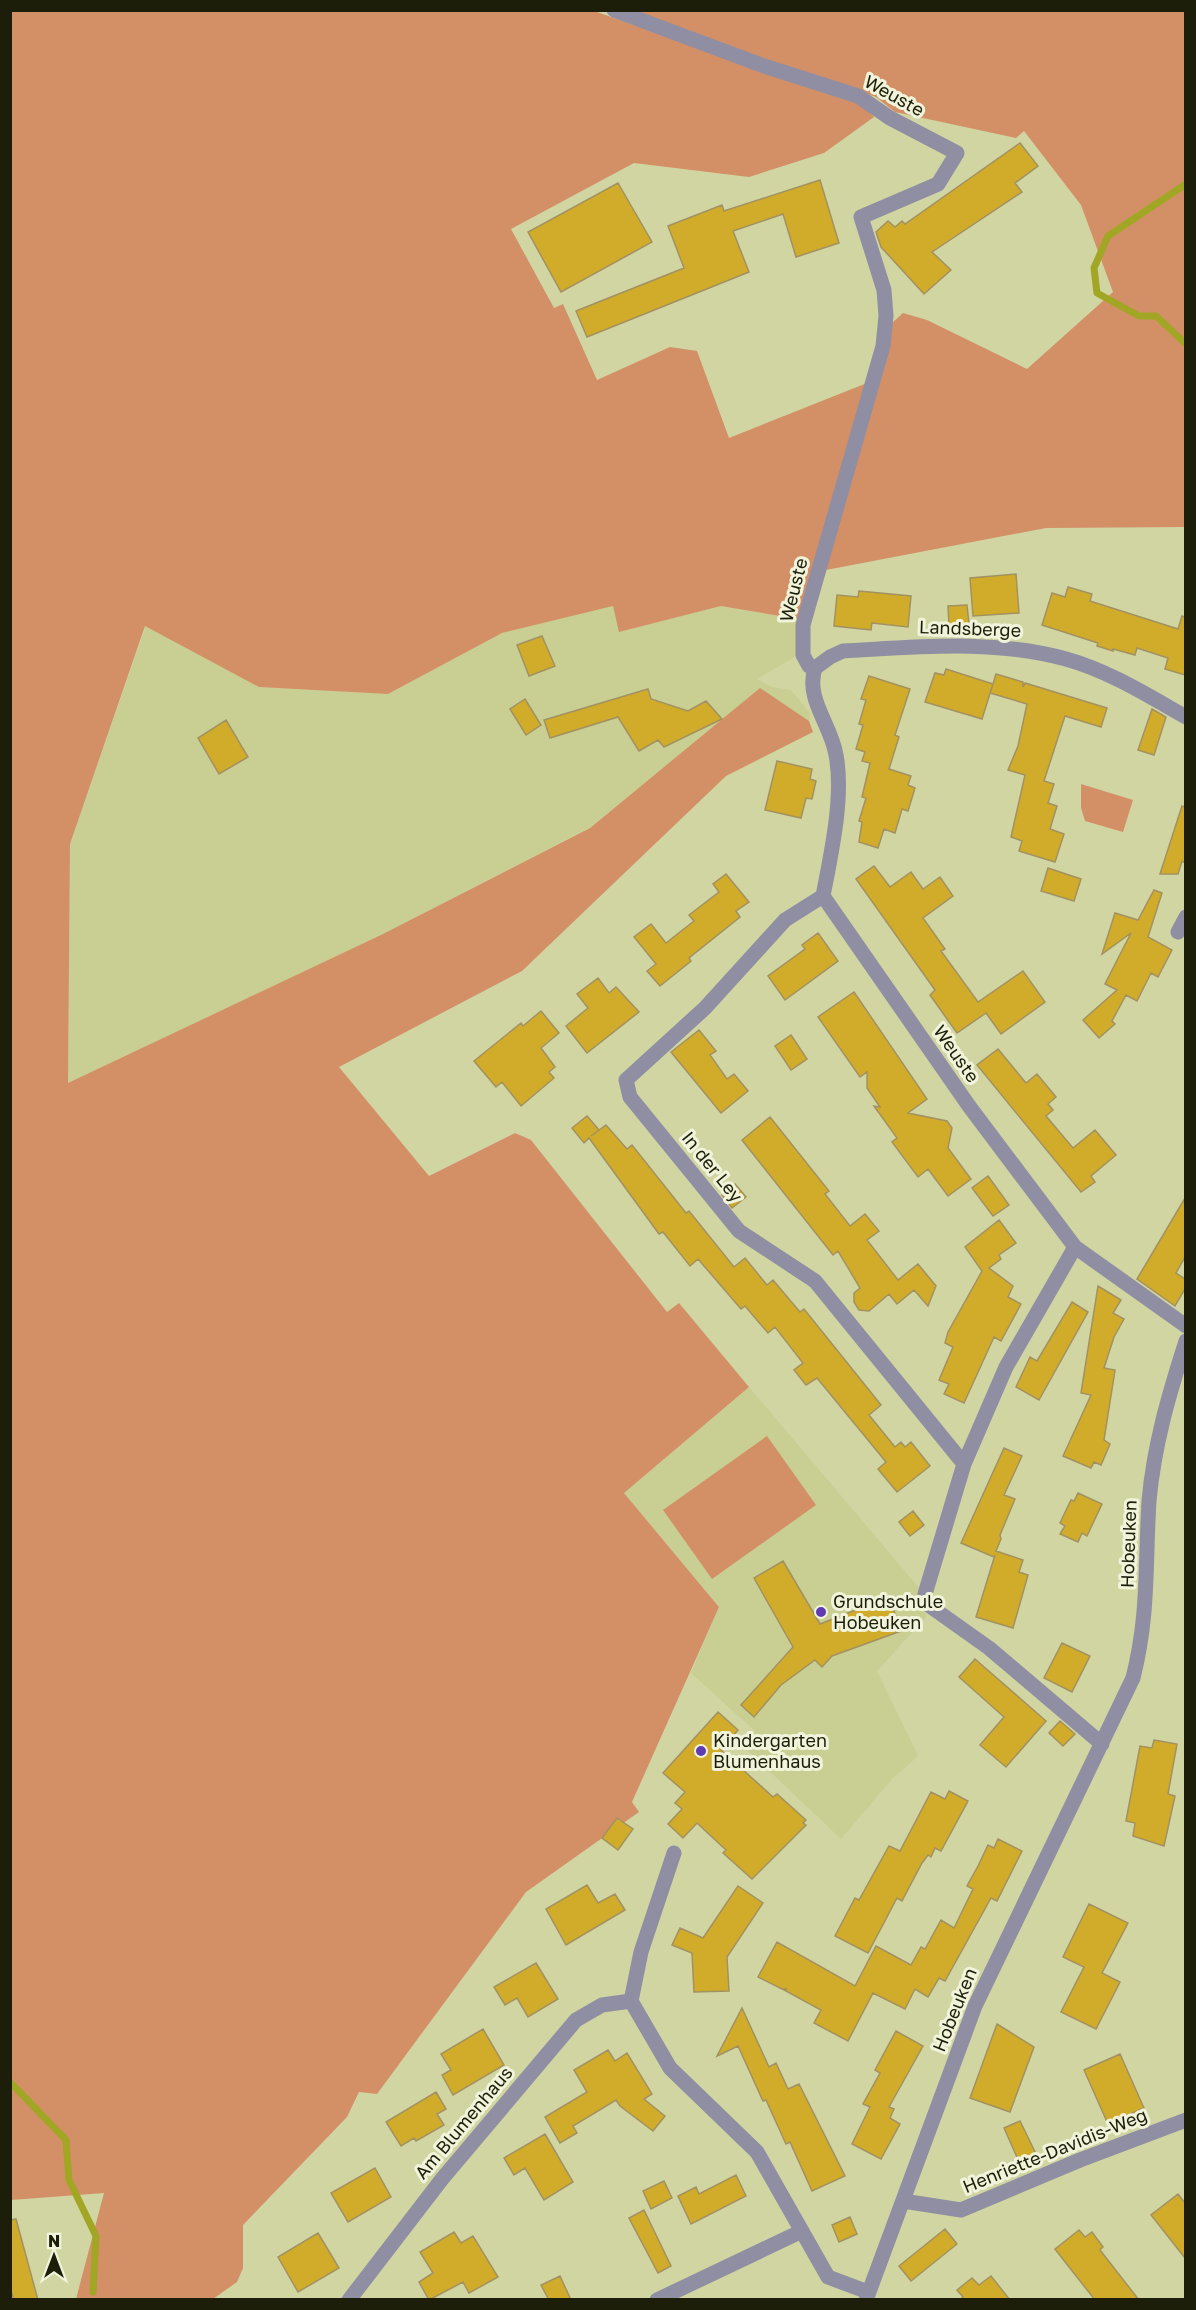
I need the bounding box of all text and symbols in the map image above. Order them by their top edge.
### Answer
street label: Weuste [861,70,928,121]
street label: Weuste [774,556,812,624]
street label: Landsberge [919,615,1021,641]
street label: Weuste [929,1020,984,1086]
street label: In der Ley [678,1127,748,1206]
street label: Hobeuken [1115,1500,1141,1588]
place label: Grundschule Hobeuken [833,1590,943,1633]
marker: Grundschule Hobeuken [814,1605,828,1619]
place label: Kindergarten Blumenhaus [713,1729,827,1772]
marker: Kindergarten Blumenhaus [694,1744,708,1758]
street label: Hobeuken [927,1965,981,2055]
street label: Am Blumenhaus [410,2062,517,2183]
street label: Henriette-Davidis-Weg [959,2103,1150,2197]
north arrow [24,2226,84,2286]
text: N [48,2231,60,2251]

